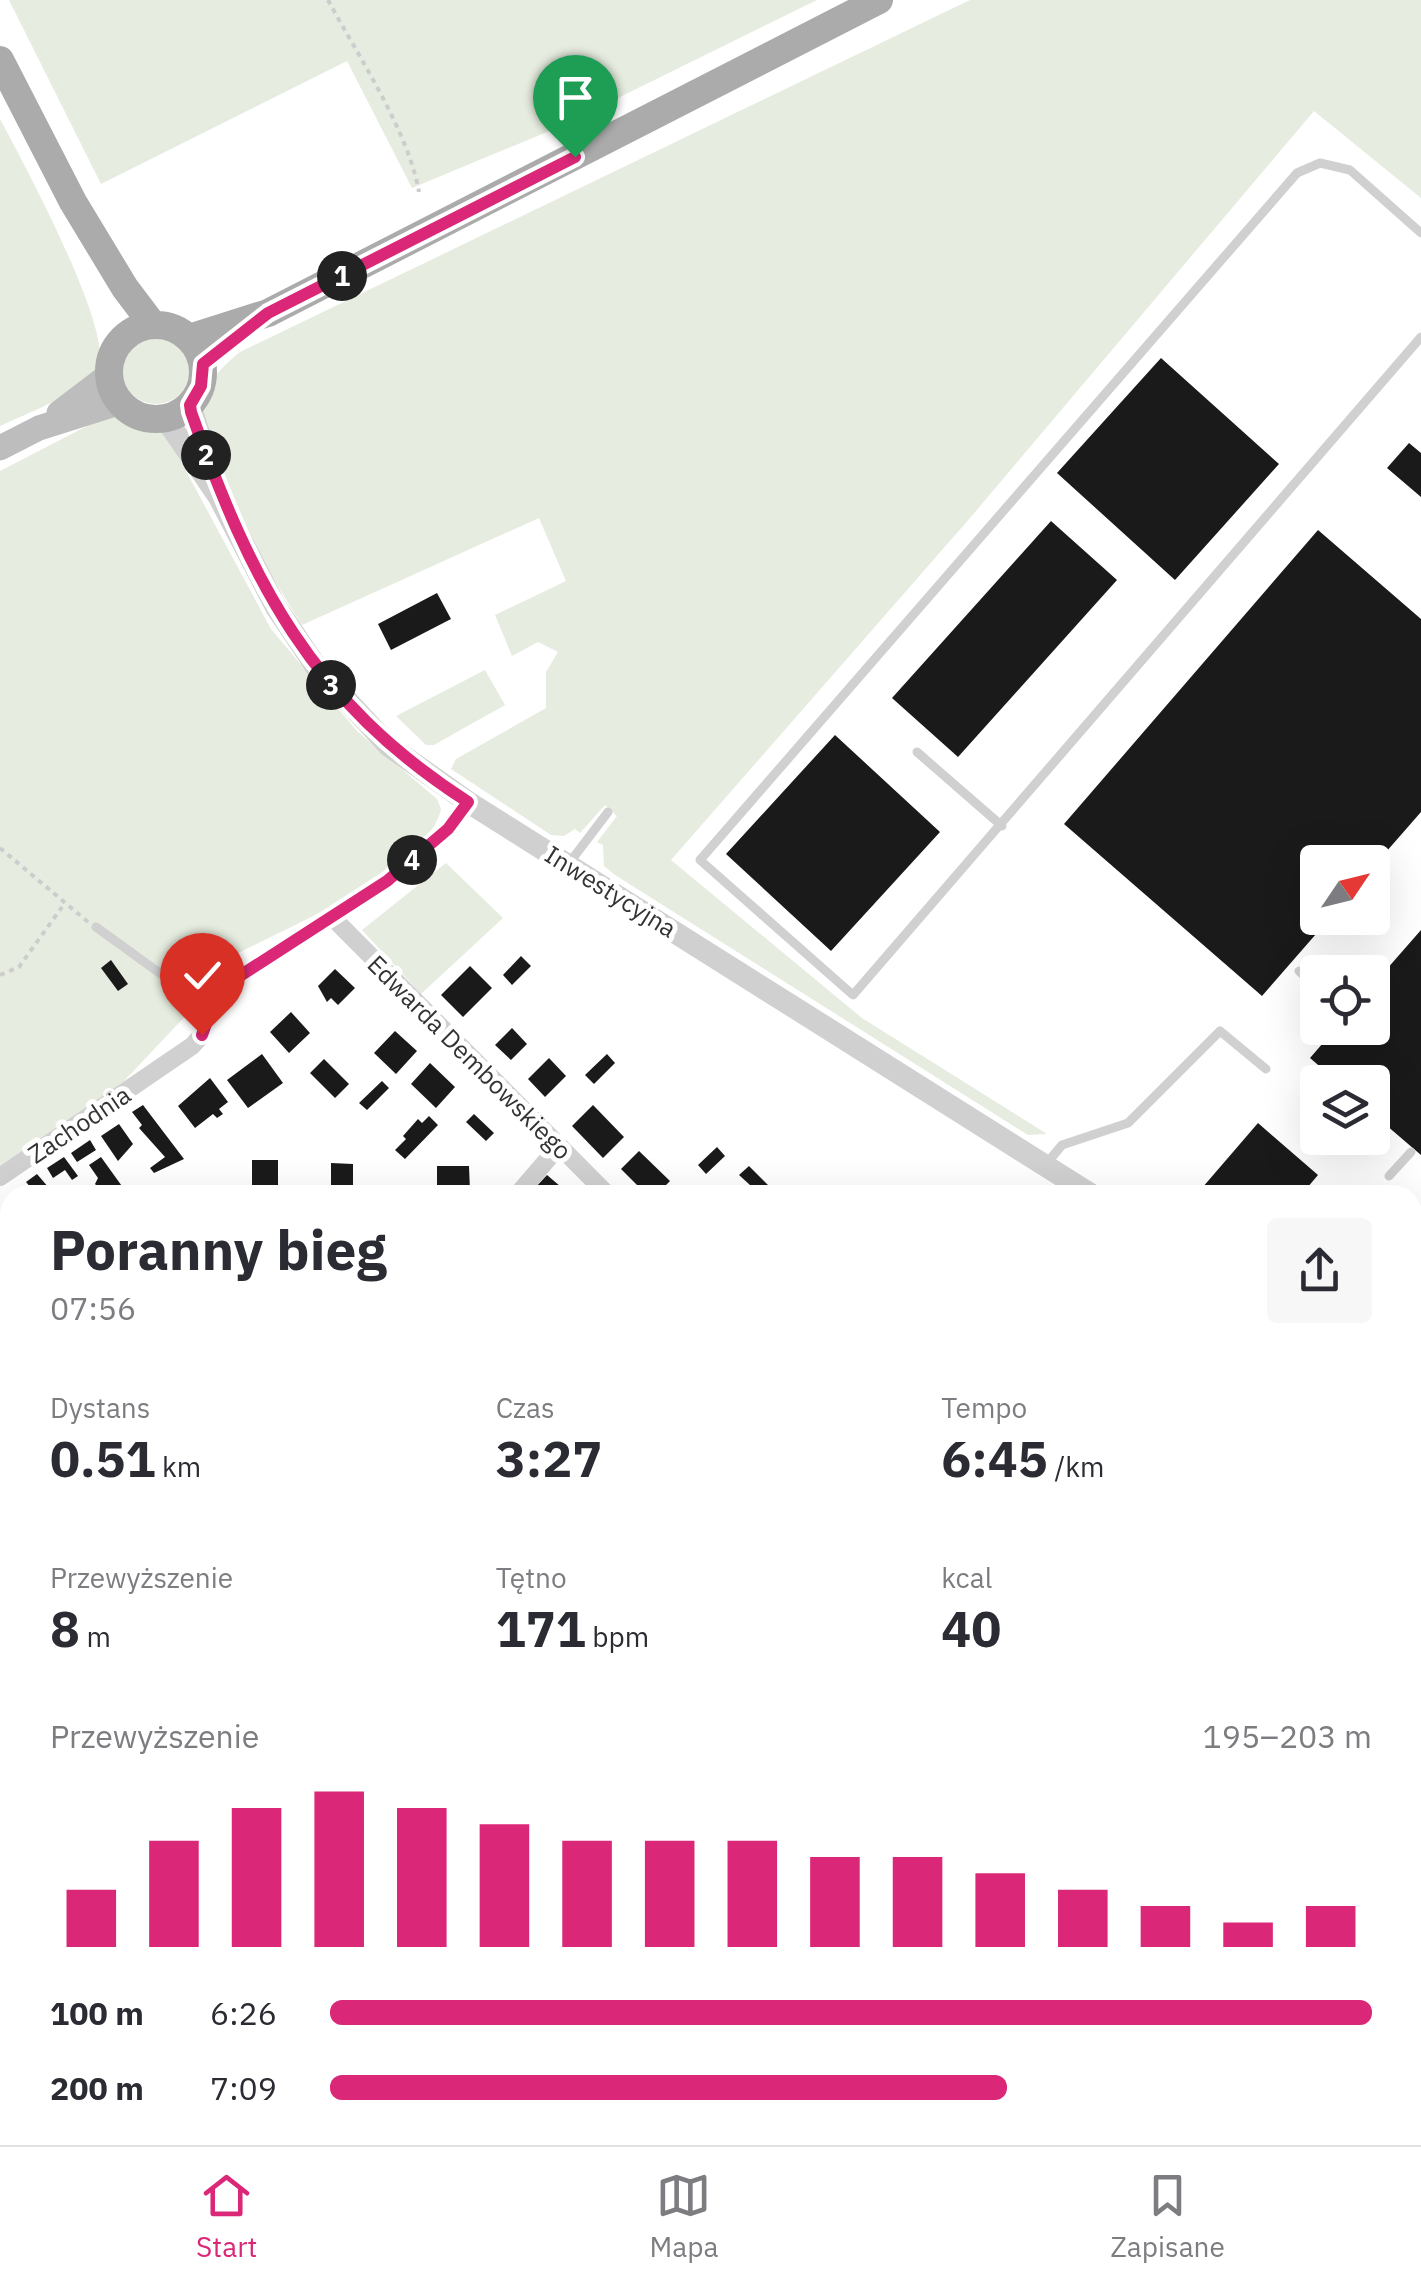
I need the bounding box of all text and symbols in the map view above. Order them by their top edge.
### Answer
pin [533,55,618,158]
icon: arrive [548,70,603,125]
pin: 1 [317,251,367,301]
text: 1 [334,257,350,294]
pin: 2 [181,430,231,480]
text: 2 [198,436,214,473]
pin: 3 [306,660,356,710]
text: 3 [323,666,339,703]
pin: 4 [387,835,437,885]
street label: Inwestycyjna [539,838,683,944]
text: 4 [404,841,420,878]
north arrow [1300,845,1390,935]
map controls [1300,845,1390,1155]
pin [160,933,245,1036]
icon: check [175,948,230,1003]
street label: Edwarda Dembowskiego [361,948,579,1166]
button: locate [1300,955,1390,1045]
button: layers [1300,1065,1390,1155]
street label: Zachodnia [21,1078,137,1170]
text: Poranny bieg [50,1214,387,1285]
button: share [1267,1218,1372,1323]
text: 07:56 [50,1287,136,1329]
text: Dystans [50,1389,150,1426]
text: Czas [496,1389,555,1426]
text: Tempo [941,1389,1027,1426]
text: 0.51 [50,1426,156,1491]
text: 3:27 [496,1426,602,1491]
text: 6:45 [941,1426,1048,1491]
text: km [156,1448,201,1485]
text: /km [1048,1448,1104,1485]
text: Przewyższenie [50,1559,233,1596]
text: Tętno [496,1559,567,1596]
text: kcal [941,1559,992,1596]
text: 8 [50,1596,80,1661]
text: 171 [496,1596,586,1661]
text: 40 [941,1596,1001,1661]
text: m [80,1618,111,1655]
text: bpm [586,1618,649,1655]
text: Przewyższenie [50,1715,259,1757]
text: 195–203 m [1202,1715,1372,1757]
text: 100 m [50,1992,144,2034]
text: 6:26 [210,1992,277,2034]
text: 200 m [50,2067,144,2109]
text: 7:09 [210,2067,277,2109]
tab: Start [196,2168,257,2265]
tab: Mapa [650,2168,718,2265]
tab: Zapisane [1111,2168,1225,2265]

